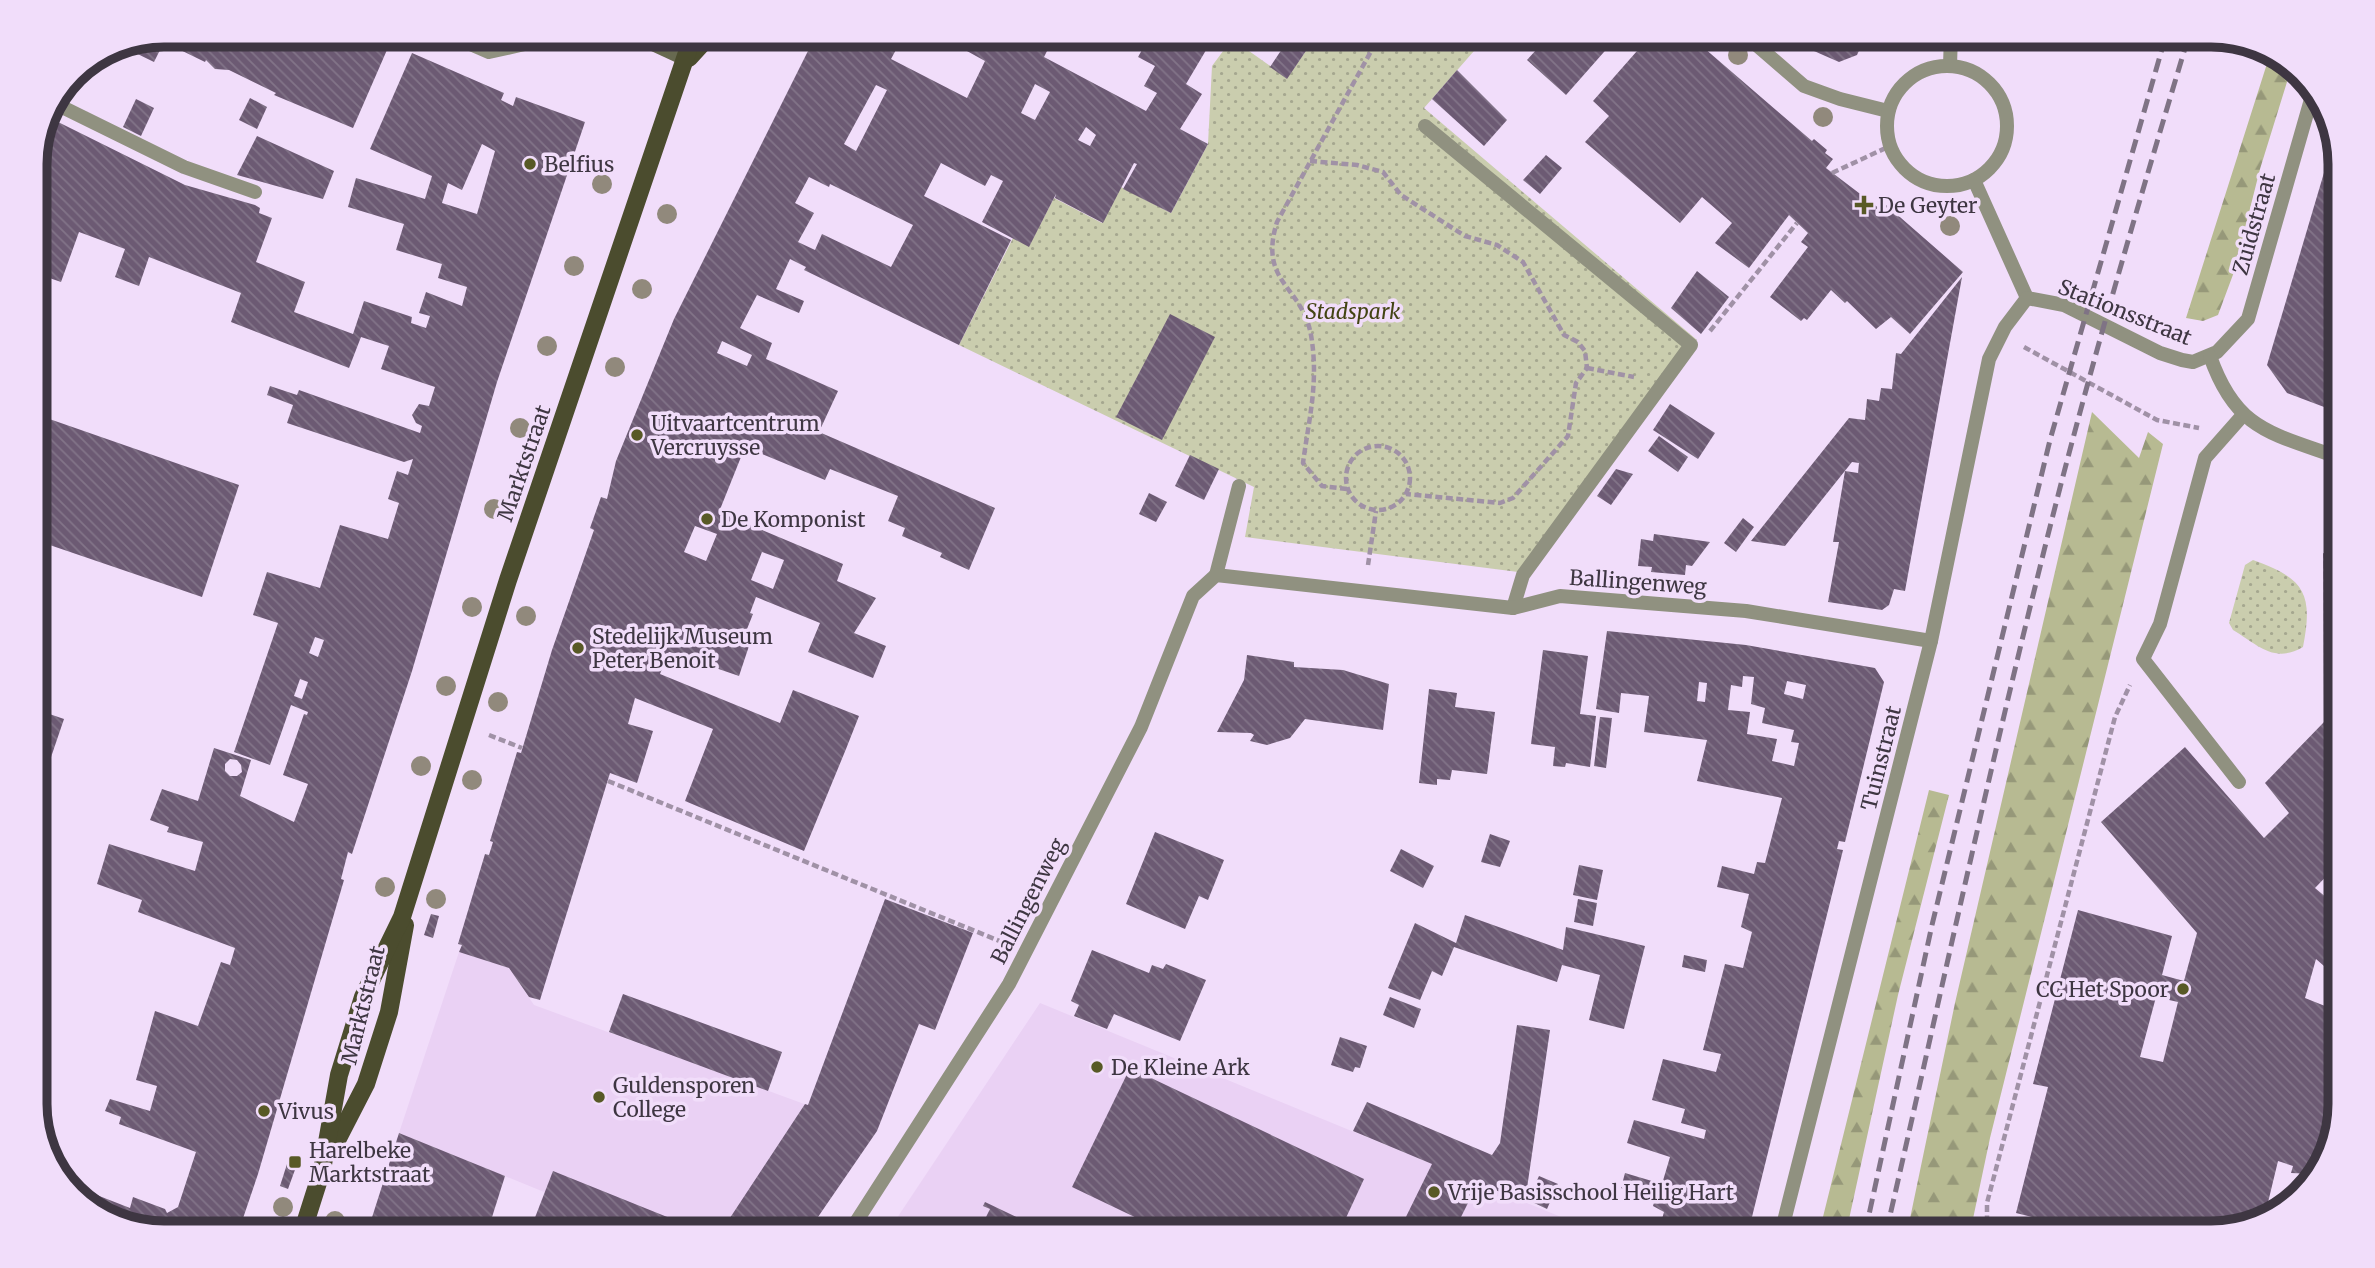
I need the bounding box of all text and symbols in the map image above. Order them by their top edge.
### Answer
place label: Belfius [544,151,614,178]
marker: Belfius [522,156,538,172]
street label: Zuidstraat [2227,170,2281,278]
place label: De Geyter [1878,192,1977,219]
marker: De Geyter [1856,197,1872,213]
street label: Stationsstraat [2054,273,2196,351]
park label: Stadspark [1306,298,1401,325]
street label: Marktstraat [492,401,556,525]
place label: Uitvaartcentrum Vercruysse [650,410,820,461]
marker: Uitvaartcentrum Vercruysse [629,427,645,443]
place label: De Komponist [721,506,865,533]
marker: De Komponist [699,511,715,527]
street label: Ballingenweg [1568,564,1708,600]
place label: Stedelijk Museum Peter Benoit [592,623,773,674]
marker: Stedelijk Museum Peter Benoit [570,640,586,656]
street label: Tuinstraat [1855,703,1907,813]
street label: Ballingenweg [985,833,1071,969]
street label: Marktstraat [335,943,391,1067]
place label: CC Het Spoor [2036,976,2169,1003]
marker: CC Het Spoor [2175,981,2191,997]
place label: De Kleine Ark [1111,1054,1250,1081]
marker: De Kleine Ark [1089,1059,1105,1075]
place label: Guldensporen College [613,1072,755,1123]
marker: Guldensporen College [591,1089,607,1105]
place label: Vivus [277,1098,334,1125]
marker: Vivus [256,1103,272,1119]
place label: Harelbeke Marktstraat [309,1137,430,1188]
marker: Harelbeke Marktstraat [287,1154,303,1170]
place label: Vrije Basisschool Heilig Hart [1447,1179,1734,1206]
marker: Vrije Basisschool Heilig Hart [1426,1184,1442,1200]

